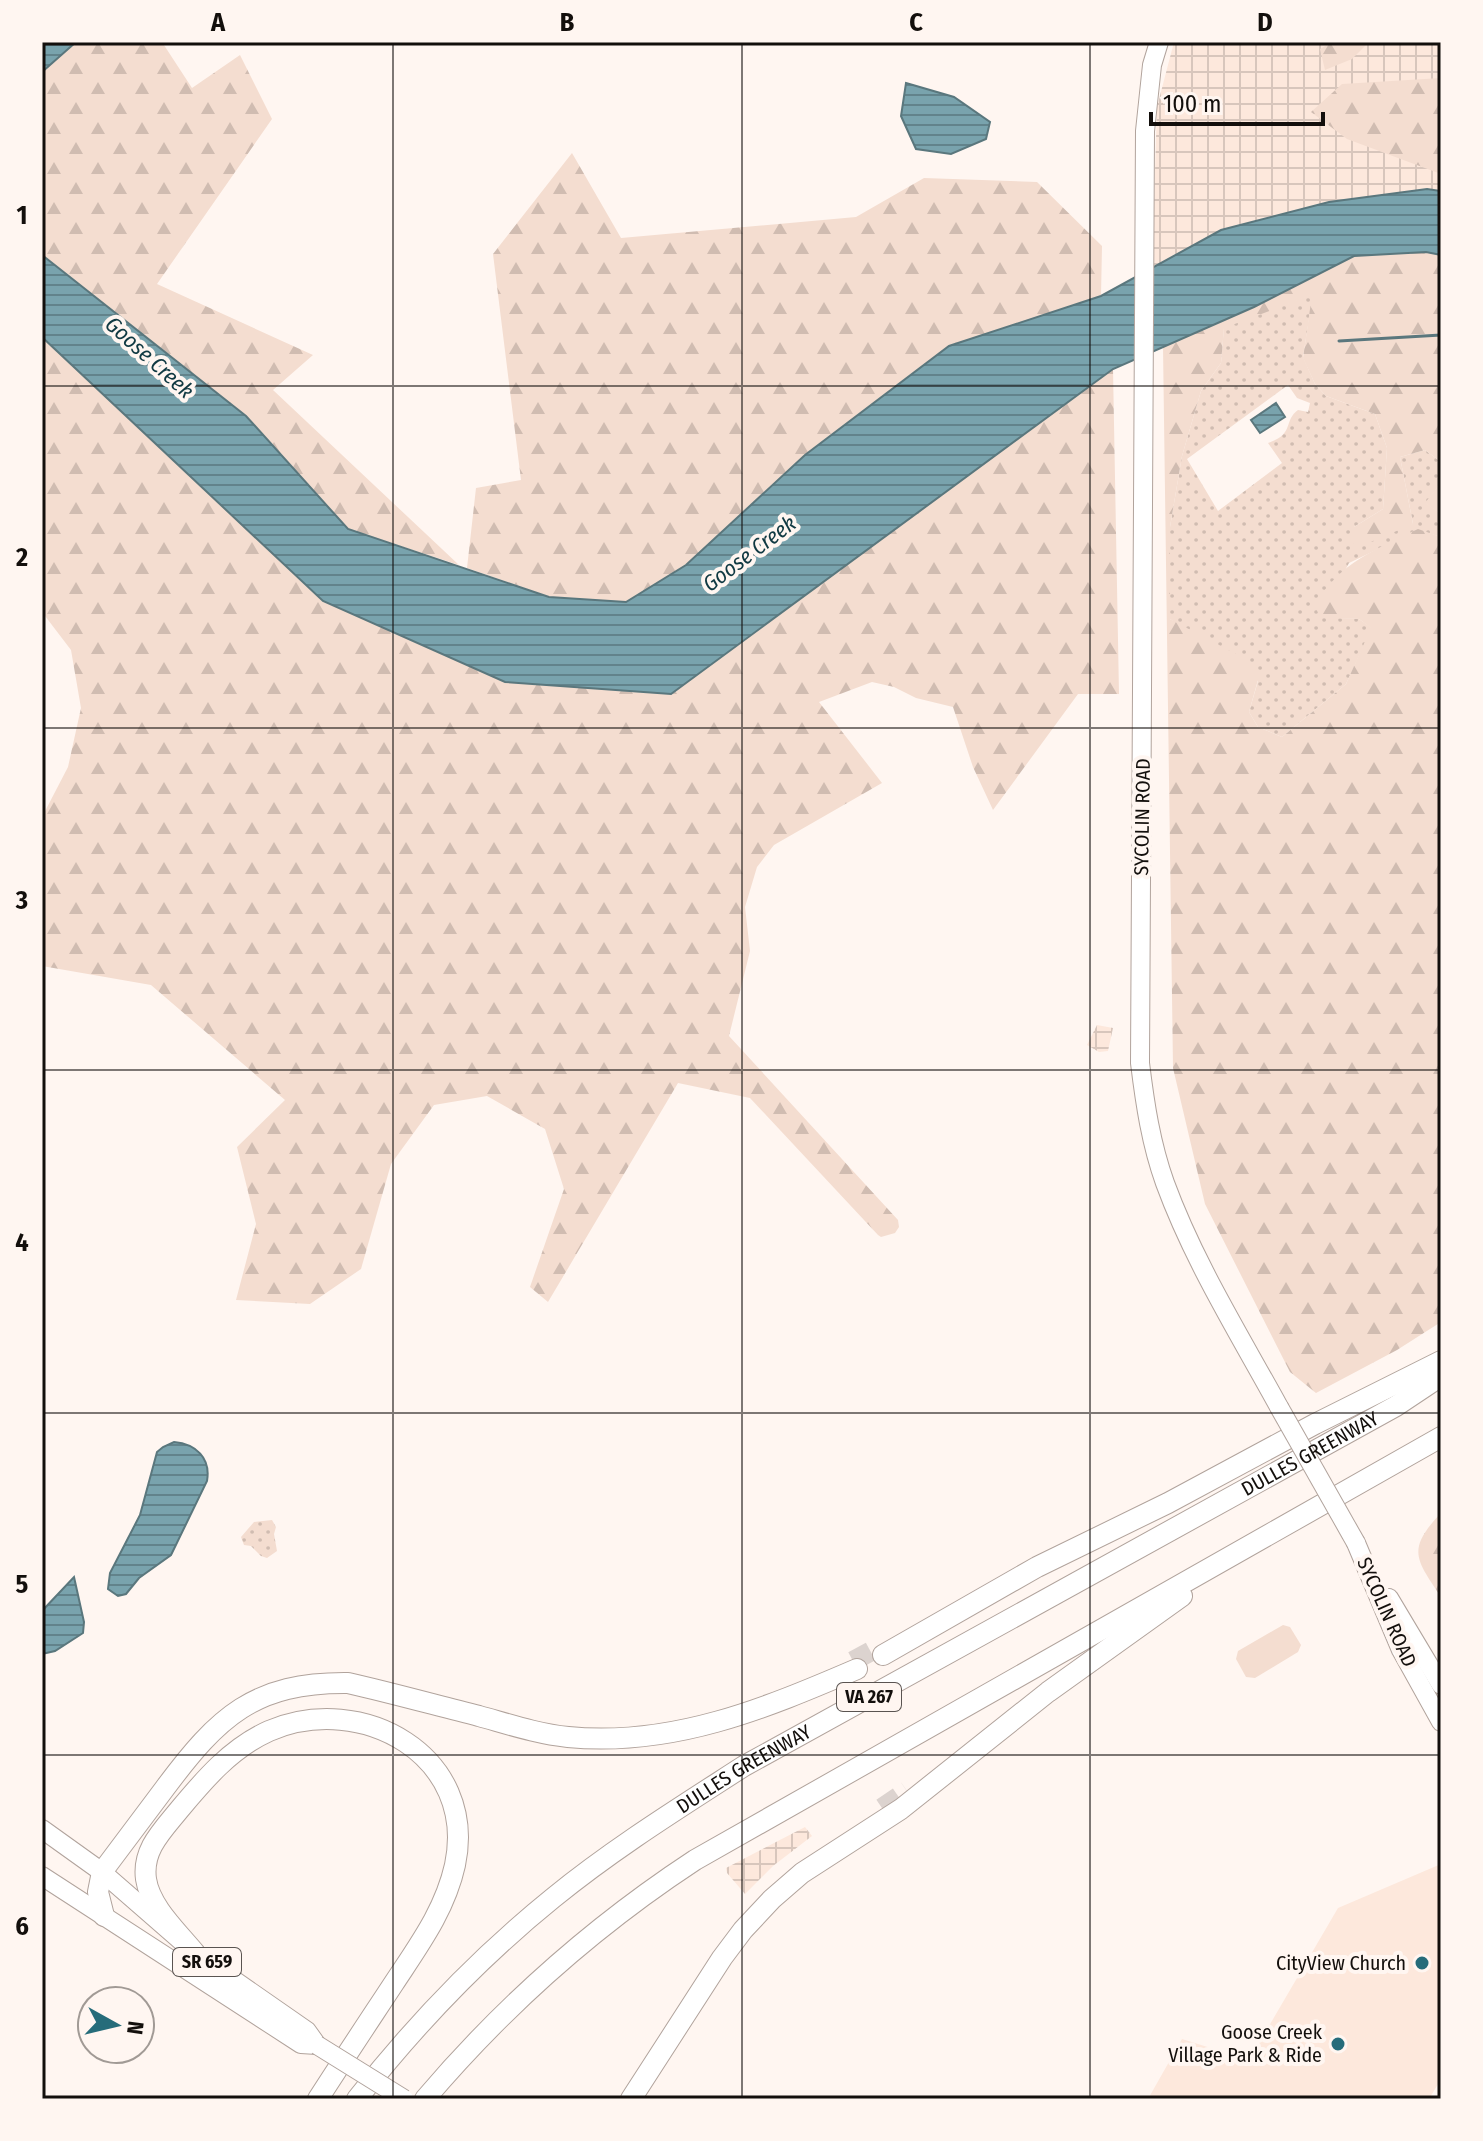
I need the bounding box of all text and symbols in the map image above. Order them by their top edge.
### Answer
text: A [210,7,226,38]
text: B [560,7,575,38]
text: C [909,7,923,38]
text: D [1257,7,1273,38]
scale bar [1151,76,1323,126]
text: 100 m [1163,90,1221,118]
text: 1 [17,200,28,231]
water label: Goose Creek [100,311,200,404]
water label: Goose Creek [697,510,801,597]
text: 2 [15,542,28,573]
street label: SYCOLIN ROAD [1129,758,1155,876]
text: 3 [15,885,28,916]
text: 4 [15,1227,29,1258]
street label: DULLES GREENWAY [1237,1406,1383,1501]
street label: SYCOLIN ROAD [1352,1554,1422,1670]
text: 5 [16,1569,29,1600]
road number: VA 267 [837,1683,901,1711]
street label: DULLES GREENWAY [672,1719,815,1818]
text: 6 [15,1911,29,1942]
road number: SR 659 [173,1948,241,1976]
place label: CityView Church [1276,1951,1406,1975]
marker: CityView Church [1413,1954,1431,1972]
north arrow [76,1985,156,2065]
text: N [121,2019,150,2036]
place label: Goose Creek Village Park & Ride [1168,2020,1323,2067]
marker: Goose Creek Village Park & Ride [1329,2035,1347,2053]

